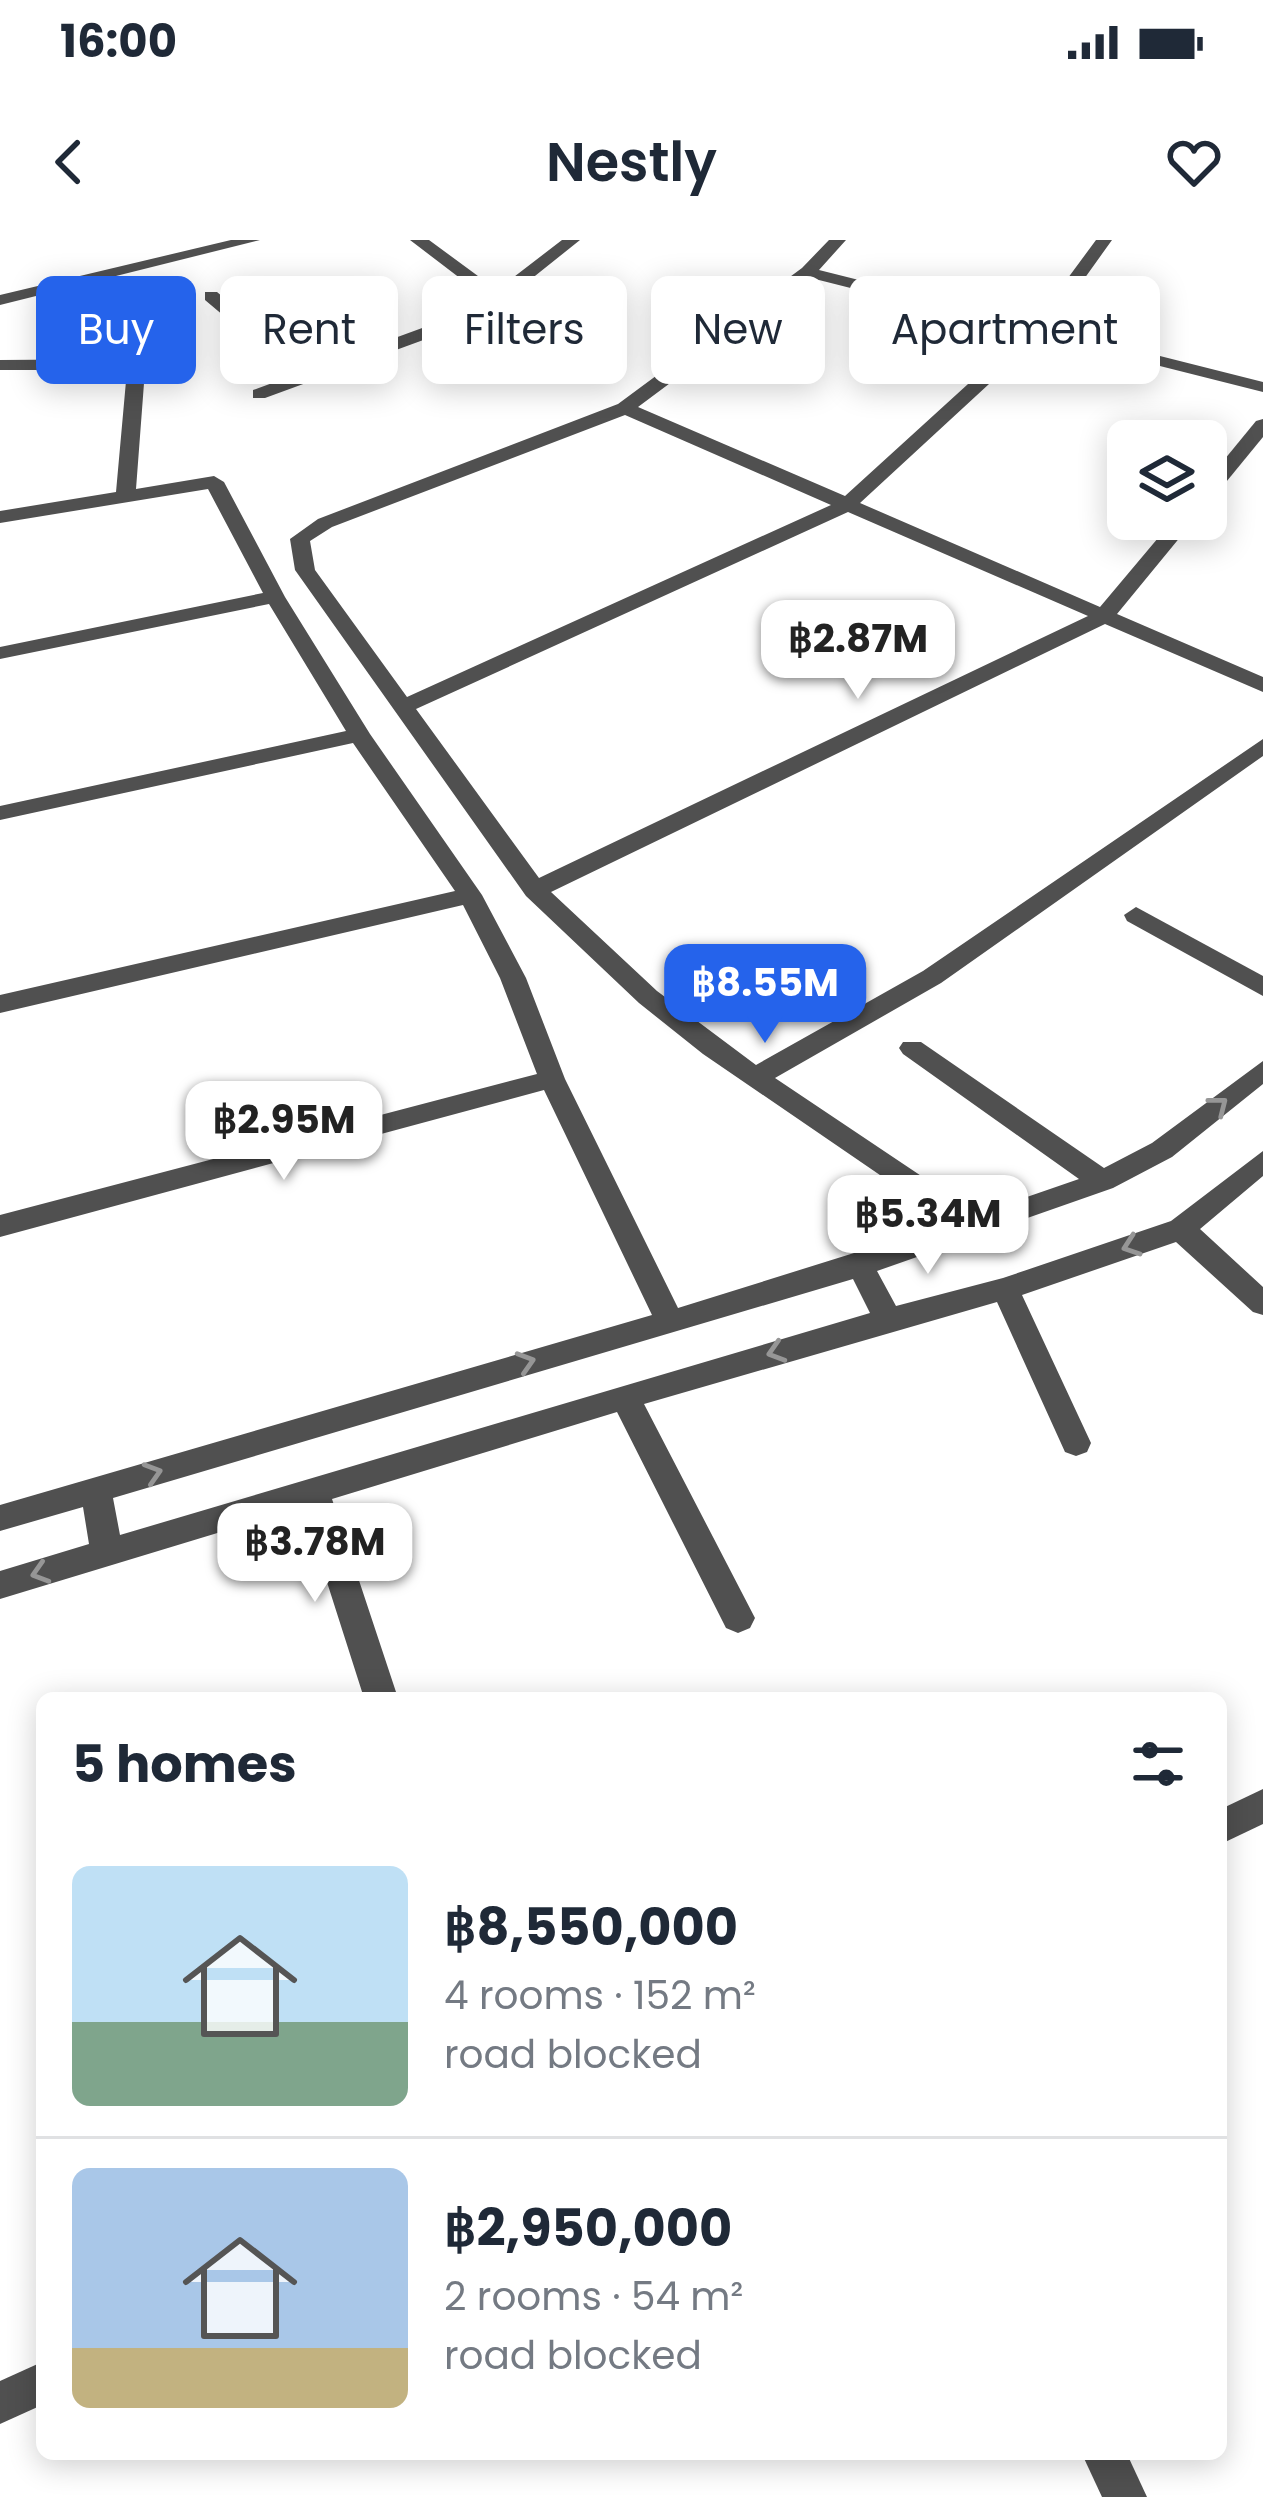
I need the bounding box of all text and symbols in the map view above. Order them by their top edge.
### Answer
text: 16:00 [60,10,177,73]
text: Nestly [546,124,717,200]
icon: back [36,129,102,195]
icon: heart [1161,129,1227,195]
chip: Buy [36,276,196,384]
chip: Rent [220,276,398,384]
chip: Filters [422,276,627,384]
chip: New [651,276,825,384]
chip: Apartment [849,276,1160,384]
map controls [1107,420,1227,540]
button: layers [1107,420,1227,540]
pin: ฿2.87M [760,600,956,702]
text: ฿2.87M [788,611,928,666]
pin: ฿8.55M [667,944,863,1046]
text: ฿8.55M [691,955,839,1010]
pin: ฿2.95M [186,1081,382,1183]
text: ฿2.95M [212,1092,356,1147]
one-way arrow [1206,1097,1228,1119]
pin: ฿5.34M [830,1175,1026,1277]
text: ฿5.34M [855,1186,1001,1241]
one-way arrow [1121,1231,1142,1256]
one-way arrow [766,1338,787,1363]
one-way arrow [515,1351,536,1376]
one-way arrow [141,1462,162,1487]
pin: ฿3.78M [217,1503,413,1605]
text: ฿3.78M [244,1514,386,1569]
one-way arrow [30,1559,51,1584]
text: 5 homes [72,1728,297,1800]
icon: filters [1125,1731,1191,1797]
text: ฿8,550,000 [444,1891,738,1963]
icon: home [168,1914,312,2058]
text: 4 rooms · 152 m² [444,1968,756,2023]
text: road blocked [444,2027,702,2082]
text: ฿2,950,000 [444,2192,732,2264]
icon: home [168,2216,312,2360]
text: 2 rooms · 54 m² [444,2269,743,2324]
text: road blocked [444,2328,702,2383]

